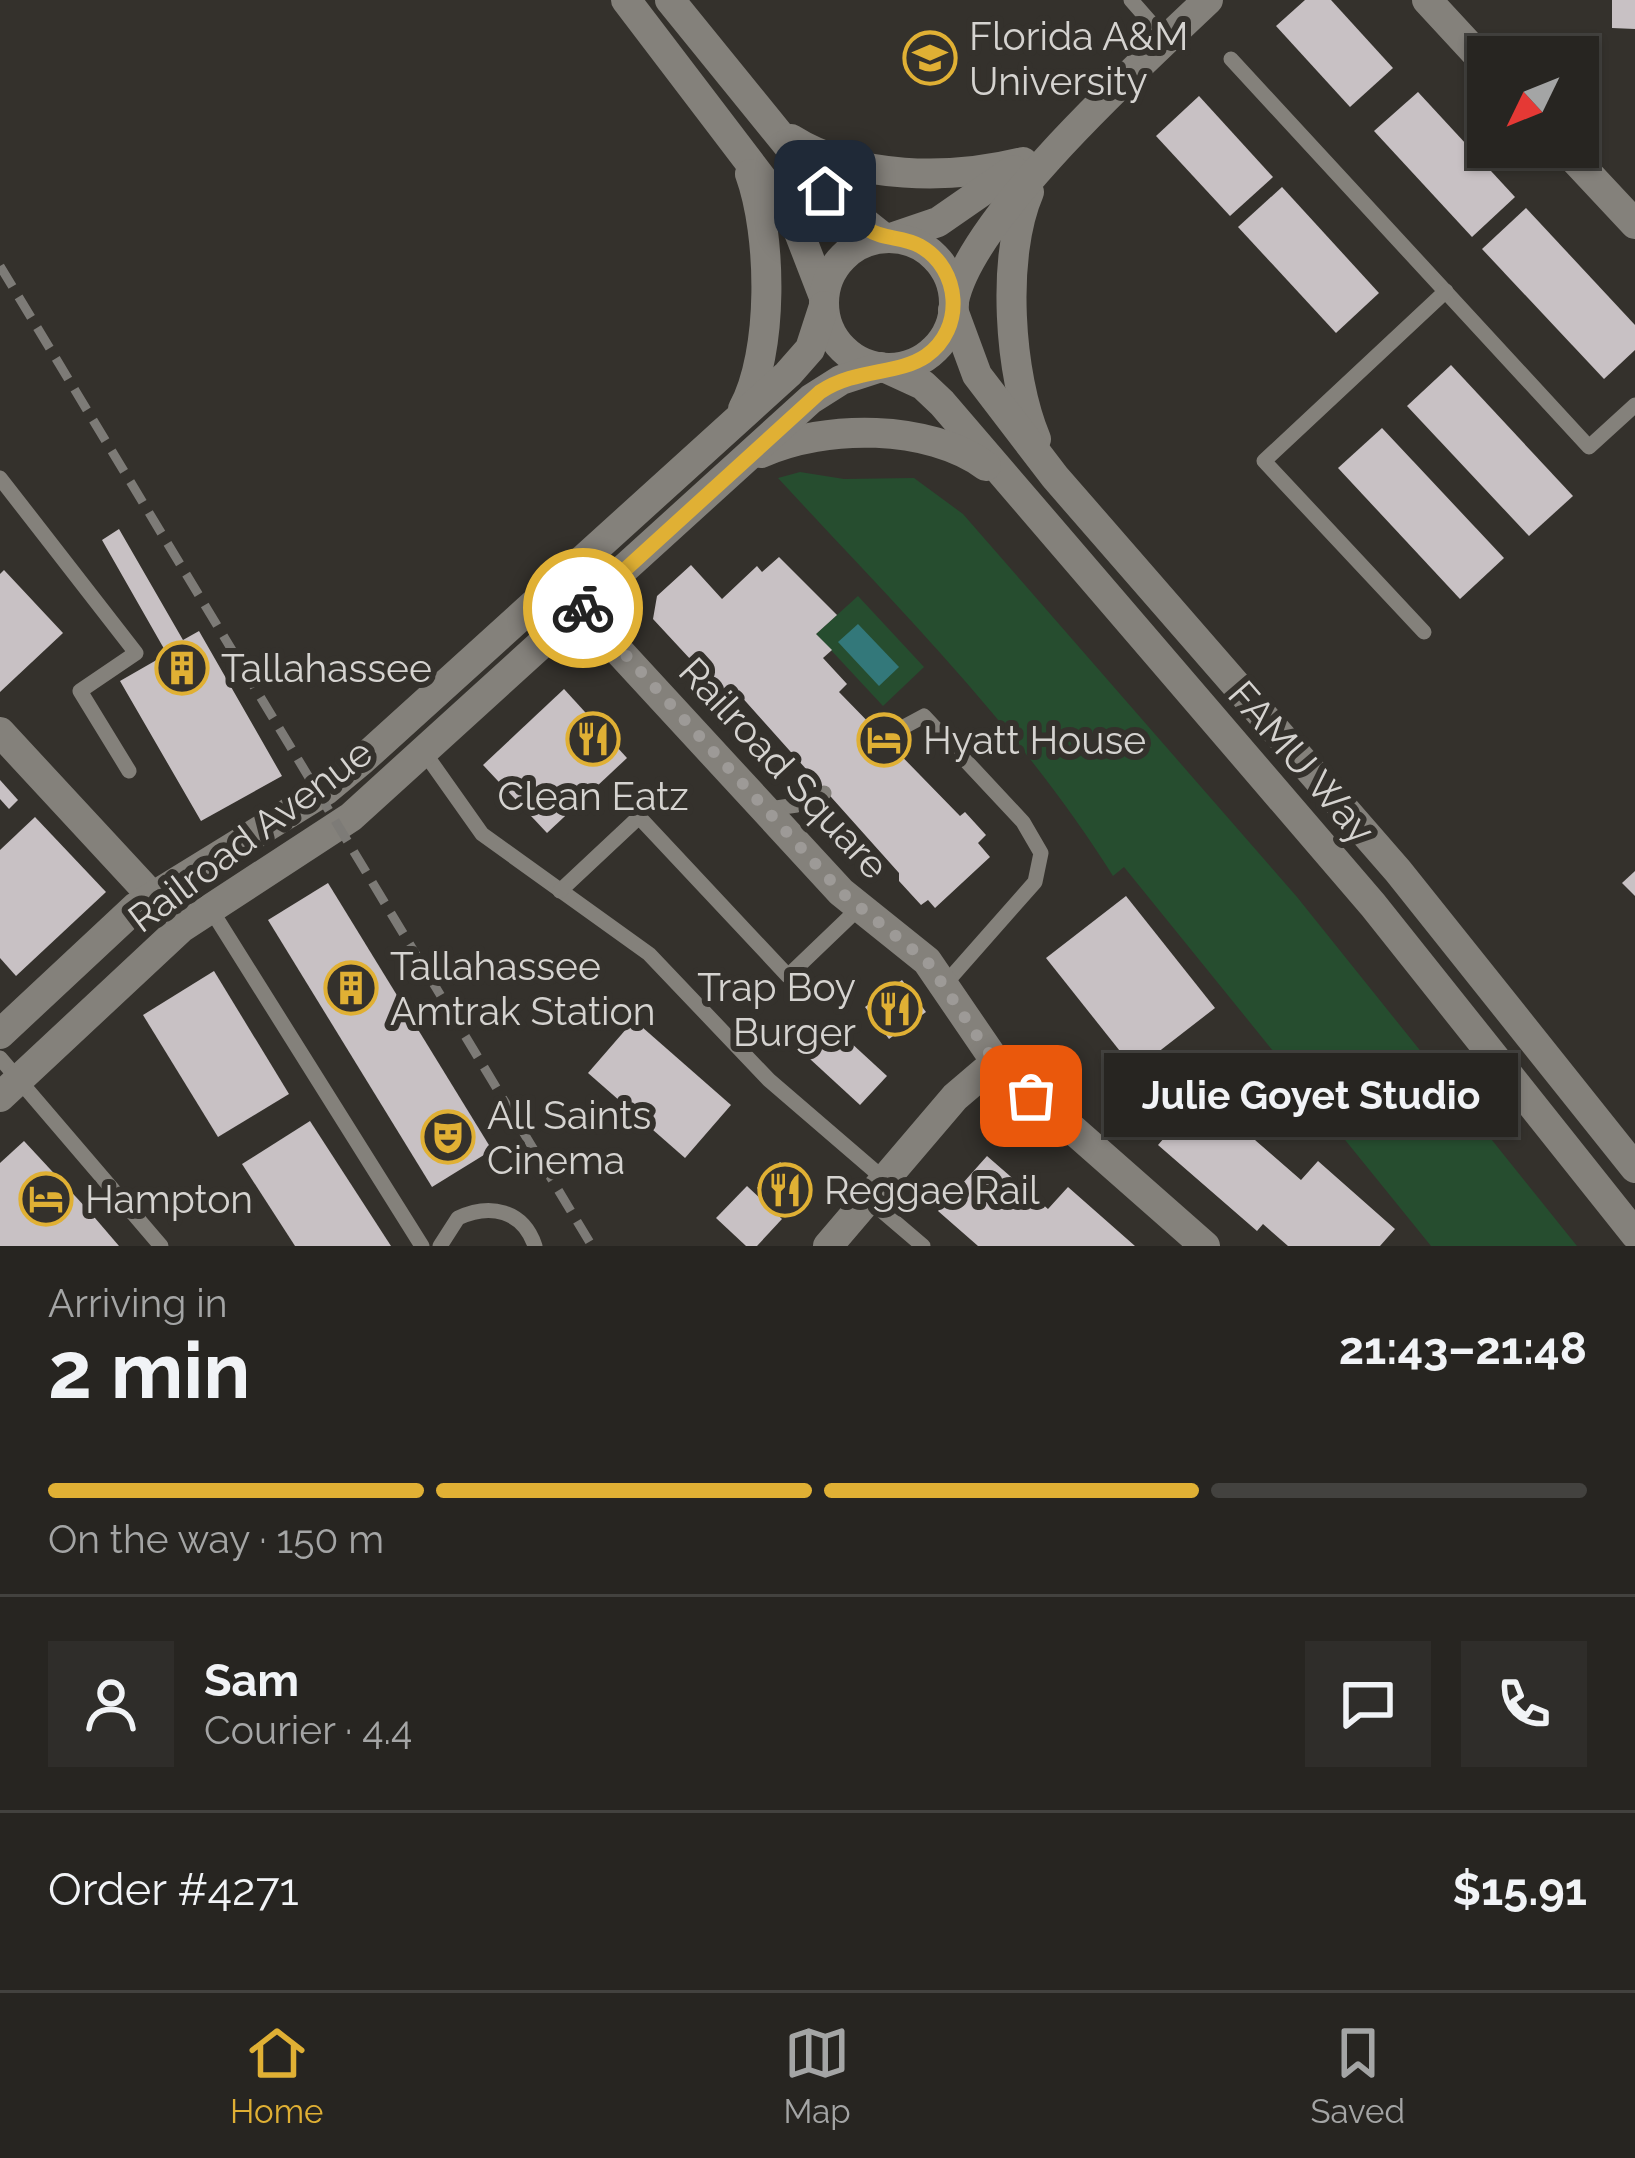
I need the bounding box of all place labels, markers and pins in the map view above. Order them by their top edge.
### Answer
place label: Florida A&M University [969,13,1188,104]
school or university icon: Florida A&M University [902,30,958,86]
pin [774,140,876,242]
building icon: Tallahassee [154,640,210,696]
place label: Tallahassee [221,645,432,691]
restaurant icon: Clean Eatz [565,711,621,767]
hotel icon: Hyatt House [856,712,912,768]
place label: Hyatt House [923,717,1146,763]
place label: Clean Eatz [497,773,689,819]
place label: Tallahassee Amtrak Station [390,943,656,1034]
building icon: Tallahassee Amtrak Station [323,960,379,1016]
place label: Trap Boy Burger [697,964,856,1055]
restaurant icon: Trap Boy Burger [867,981,923,1037]
pin [980,1045,1082,1147]
callout: Julie Goyet Studio [1103,1054,1517,1138]
place label: All Saints Cinema [487,1092,651,1183]
theatre icon: All Saints Cinema [420,1109,476,1165]
restaurant icon: Reggae Rail [757,1162,813,1218]
place label: Reggae Rail [824,1167,1040,1213]
hotel icon: Hampton [18,1171,74,1227]
place label: Hampton [85,1176,253,1222]

